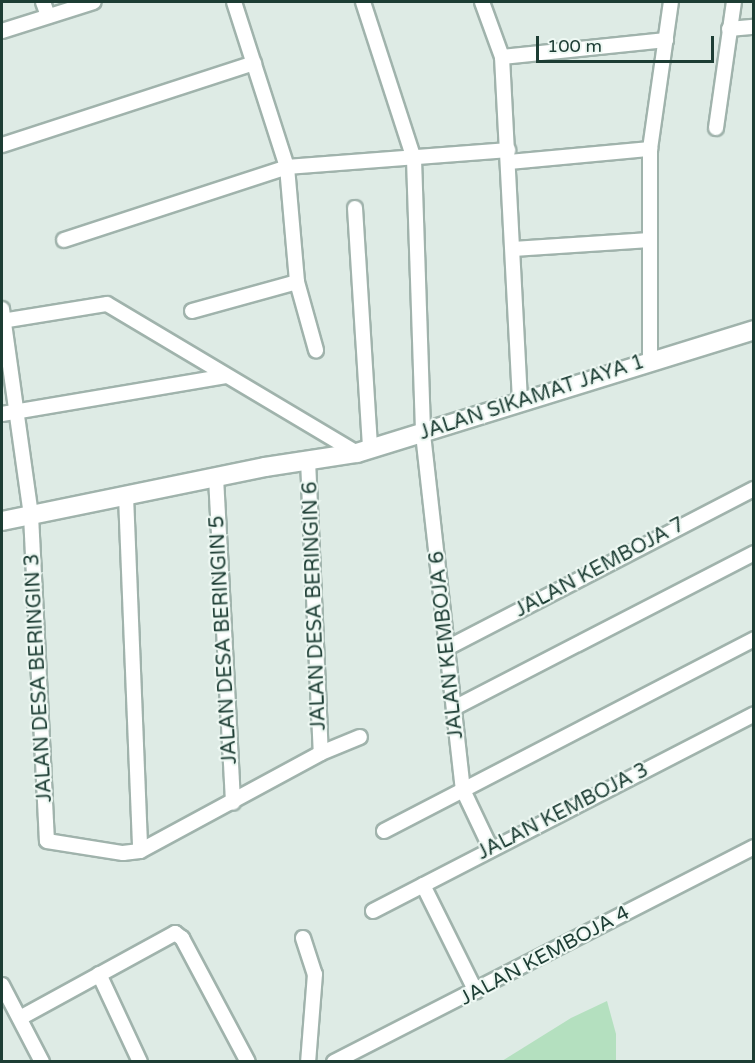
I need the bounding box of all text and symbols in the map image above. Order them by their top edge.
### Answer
scale bar [539,24,718,62]
text: 100 m [547,35,602,57]
street label: JALAN SIKAMAT JAYA 1 [416,350,648,446]
street label: JALAN DESA BERINGIN 6 [299,481,331,731]
street label: JALAN KEMBOJA 7 [511,513,689,623]
street label: JALAN DESA BERINGIN 5 [205,515,243,765]
street label: JALAN KEMBOJA 6 [425,550,469,740]
street label: JALAN DESA BERINGIN 3 [20,553,58,803]
street label: JALAN KEMBOJA 3 [473,758,653,866]
street label: JALAN KEMBOJA 4 [456,901,634,1011]

